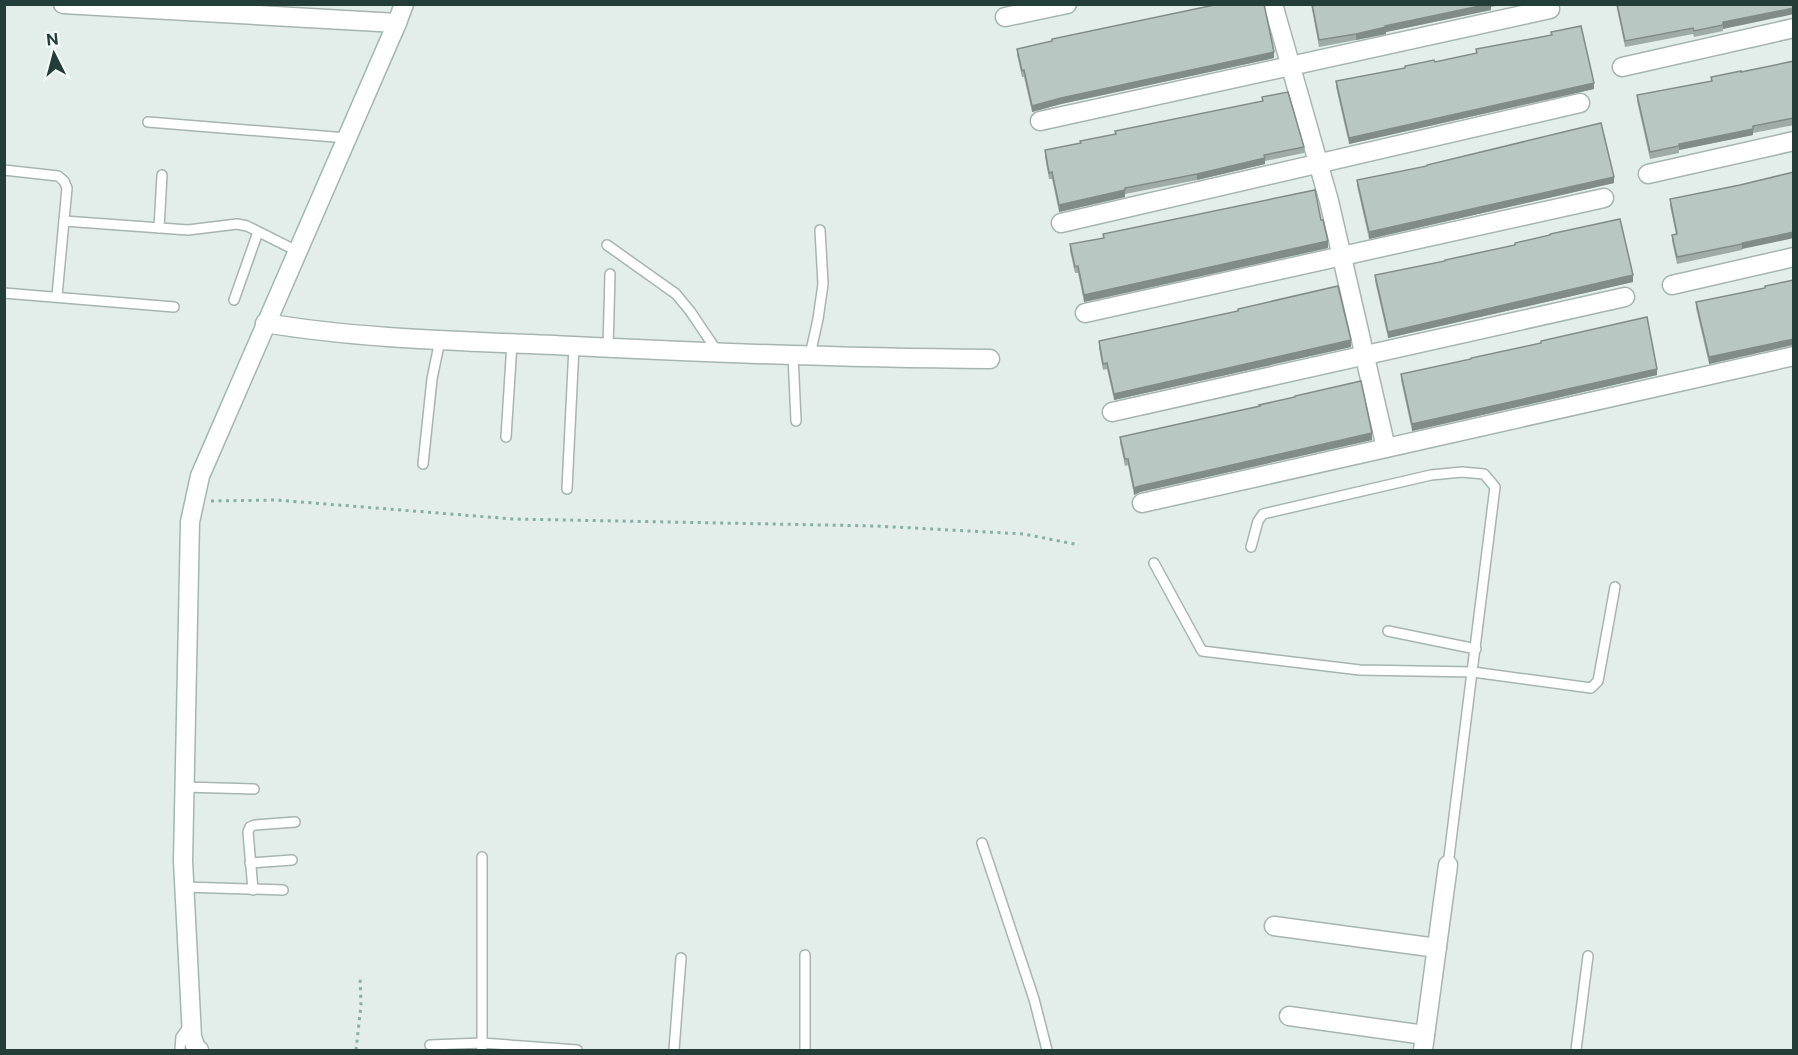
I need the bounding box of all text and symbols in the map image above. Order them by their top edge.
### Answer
north arrow [24,24,84,84]
text: N [45,29,60,50]

